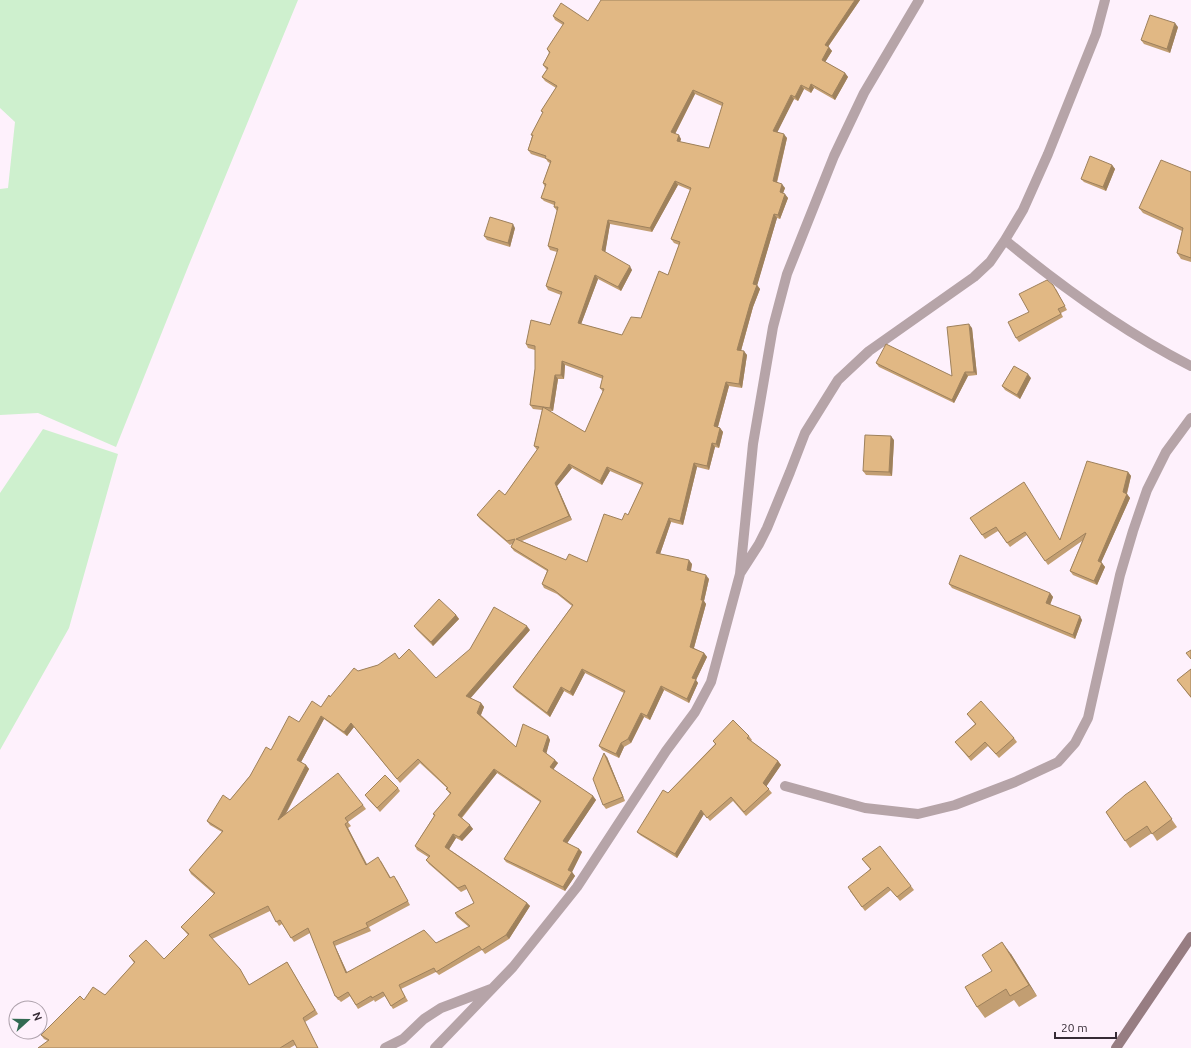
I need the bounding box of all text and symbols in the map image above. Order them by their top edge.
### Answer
north arrow [8,1000,48,1040]
text: N [30,1010,44,1022]
scale bar [1055,1014,1116,1040]
text: 20 m [1061,1021,1088,1034]

